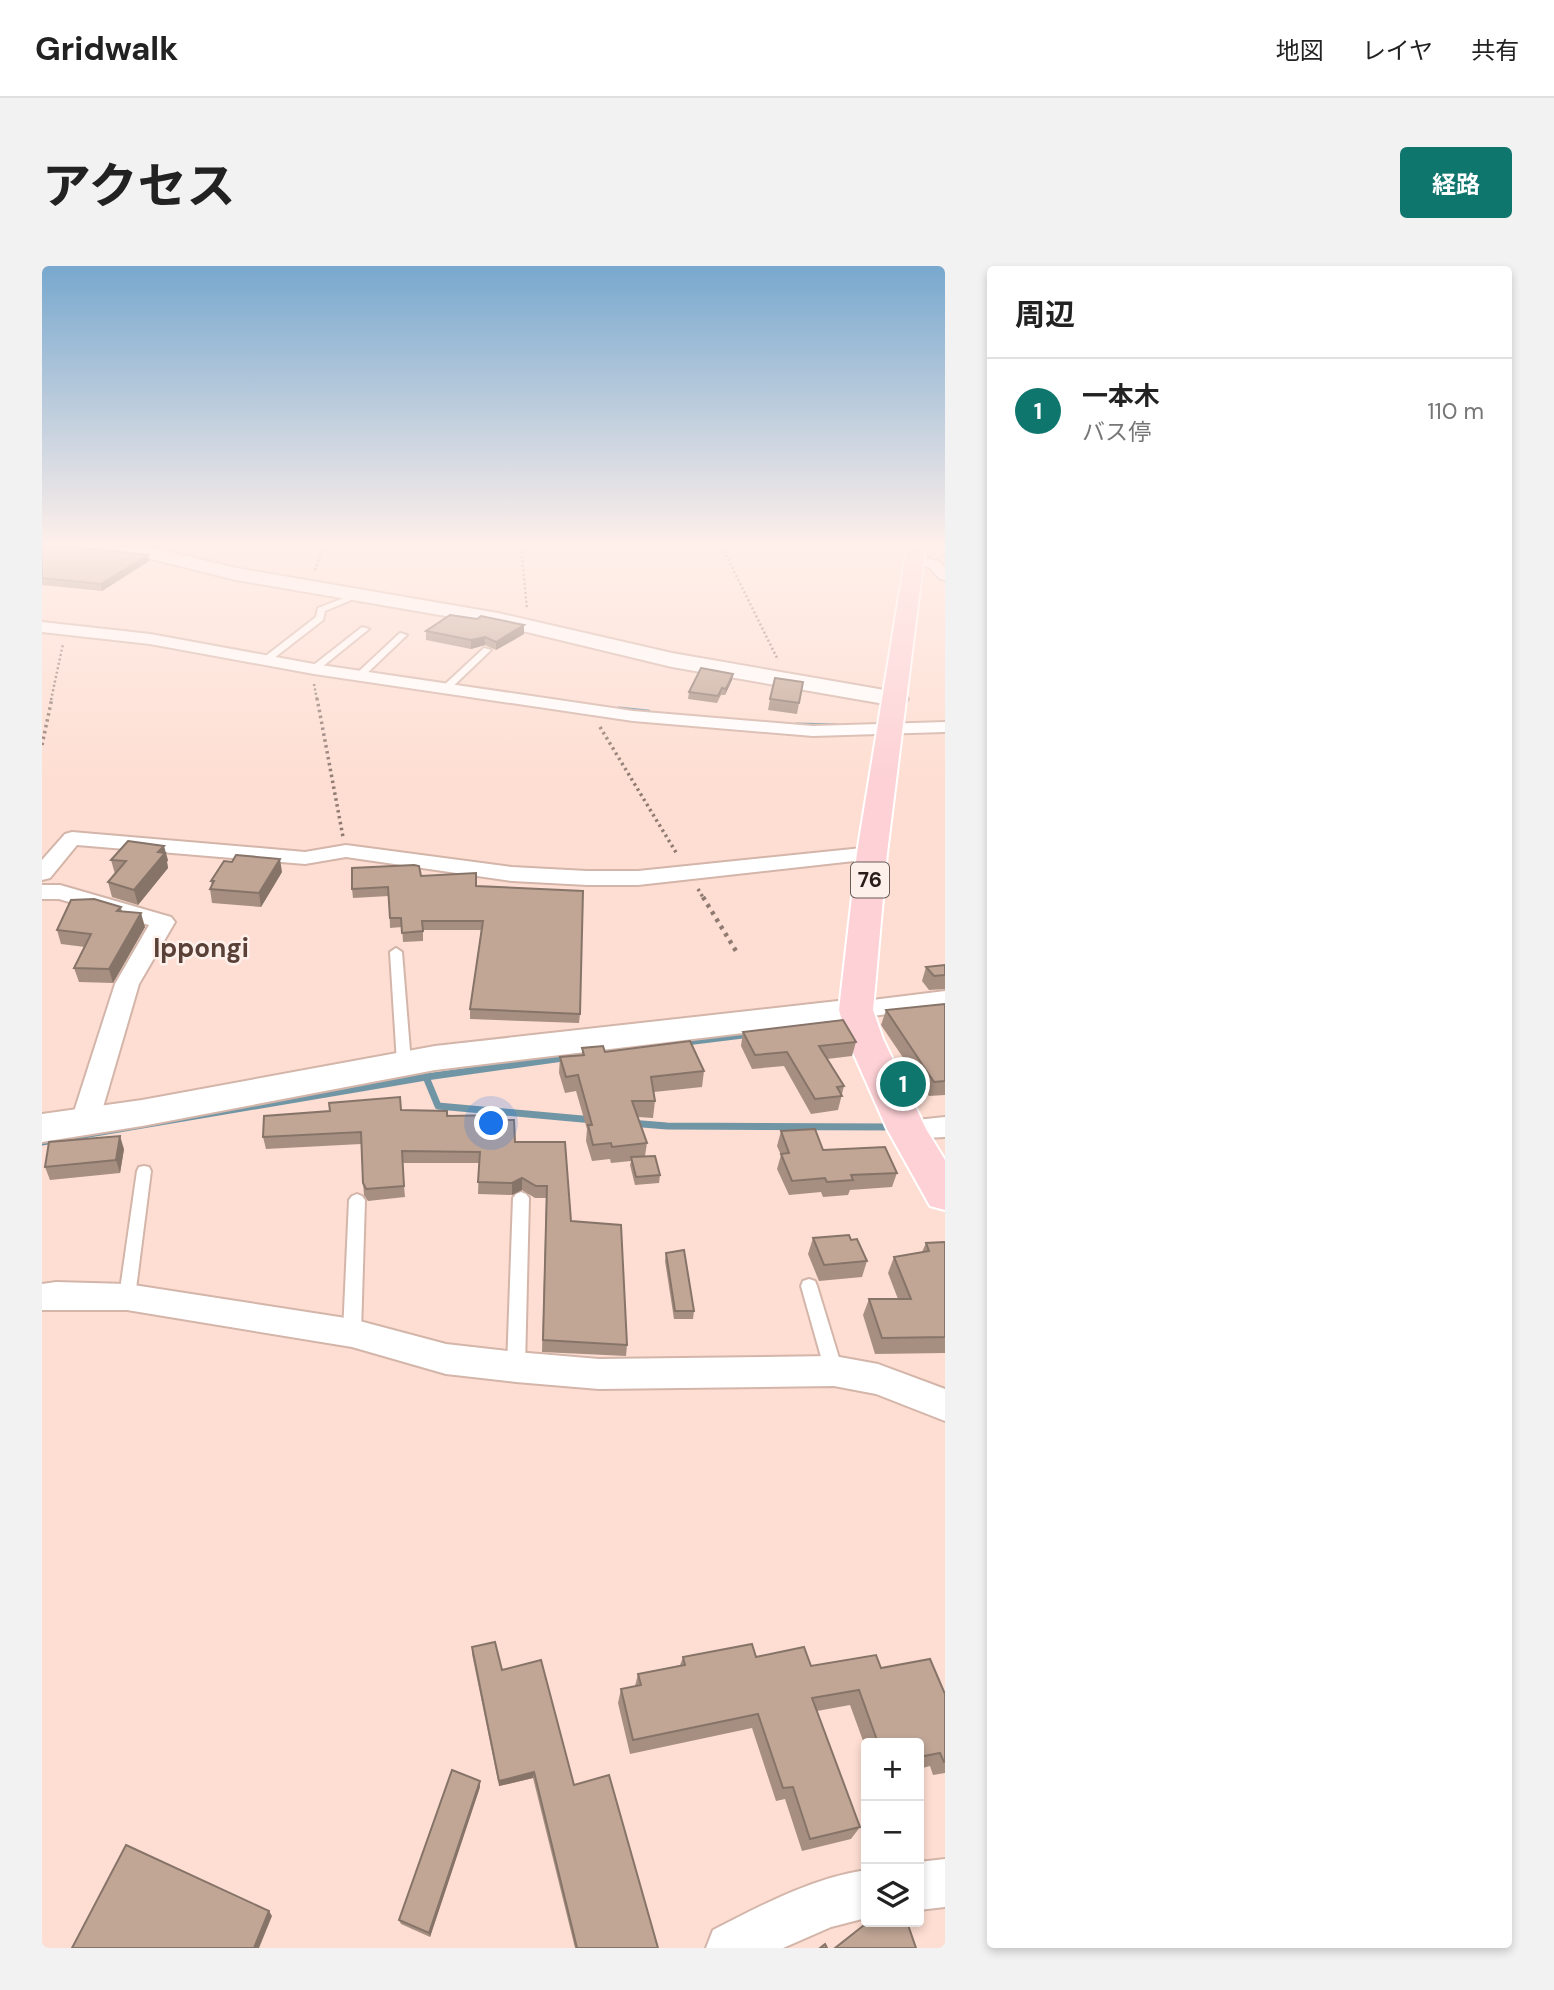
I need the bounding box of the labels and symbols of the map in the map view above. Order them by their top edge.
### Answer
road number: 76 [851,862,889,898]
district label: Ippongi [153,931,249,965]
pin: 1 [880,1058,926,1110]
your location [474,1106,508,1140]

